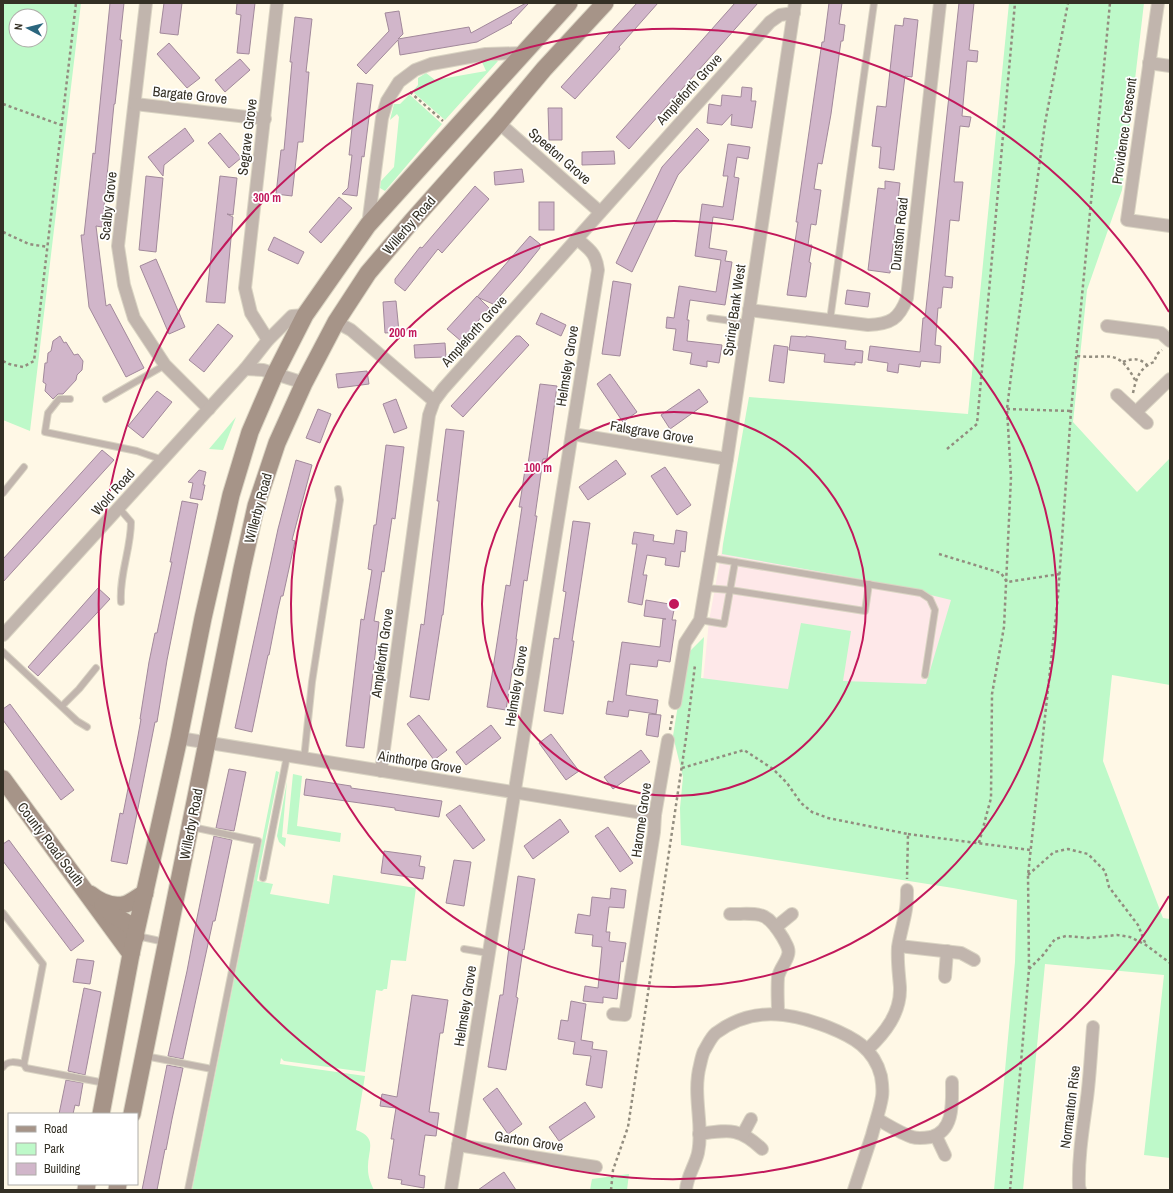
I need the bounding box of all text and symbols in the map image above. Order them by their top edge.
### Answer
north arrow [8,8,48,48]
text: N [11,23,25,31]
street label: Ampleforth Grove [652,50,726,129]
street label: Providence Crescent [1108,77,1140,185]
street label: Bargate Grove [152,82,228,108]
street label: Segrave Grove [233,98,261,176]
street label: Speeton Grove [525,124,595,188]
street label: Scalby Grove [95,171,121,241]
text: 300 m [253,190,281,206]
street label: Willerby Road [379,192,439,258]
street label: Dunston Road [886,197,912,271]
street label: Spring Bank West [719,263,749,357]
street label: Ampleforth Grove [437,292,511,371]
street label: Helmsley Grove [552,324,582,408]
text: 200 m [389,325,417,341]
street label: Falsgrave Grove [609,417,695,447]
text: 100 m [524,460,552,476]
street label: Wold Road [87,465,139,519]
street label: Willerby Road [240,471,276,545]
centre of rings [667,597,681,611]
street label: Ampleforth Grove [367,607,397,700]
street label: Helmsley Grove [501,644,531,728]
street label: Ainthorpe Grove [376,746,463,777]
street label: Harome Grove [627,781,655,859]
street label: Willerby Road [175,787,207,861]
street label: County Road South [14,799,88,889]
street label: Helmsley Grove [450,964,480,1048]
street label: Normanton Rise [1056,1064,1084,1150]
legend [8,1113,138,1185]
text: Road [44,1121,68,1137]
street label: Garton Grove [493,1127,565,1155]
text: Park [44,1141,64,1157]
text: Building [44,1161,81,1177]

